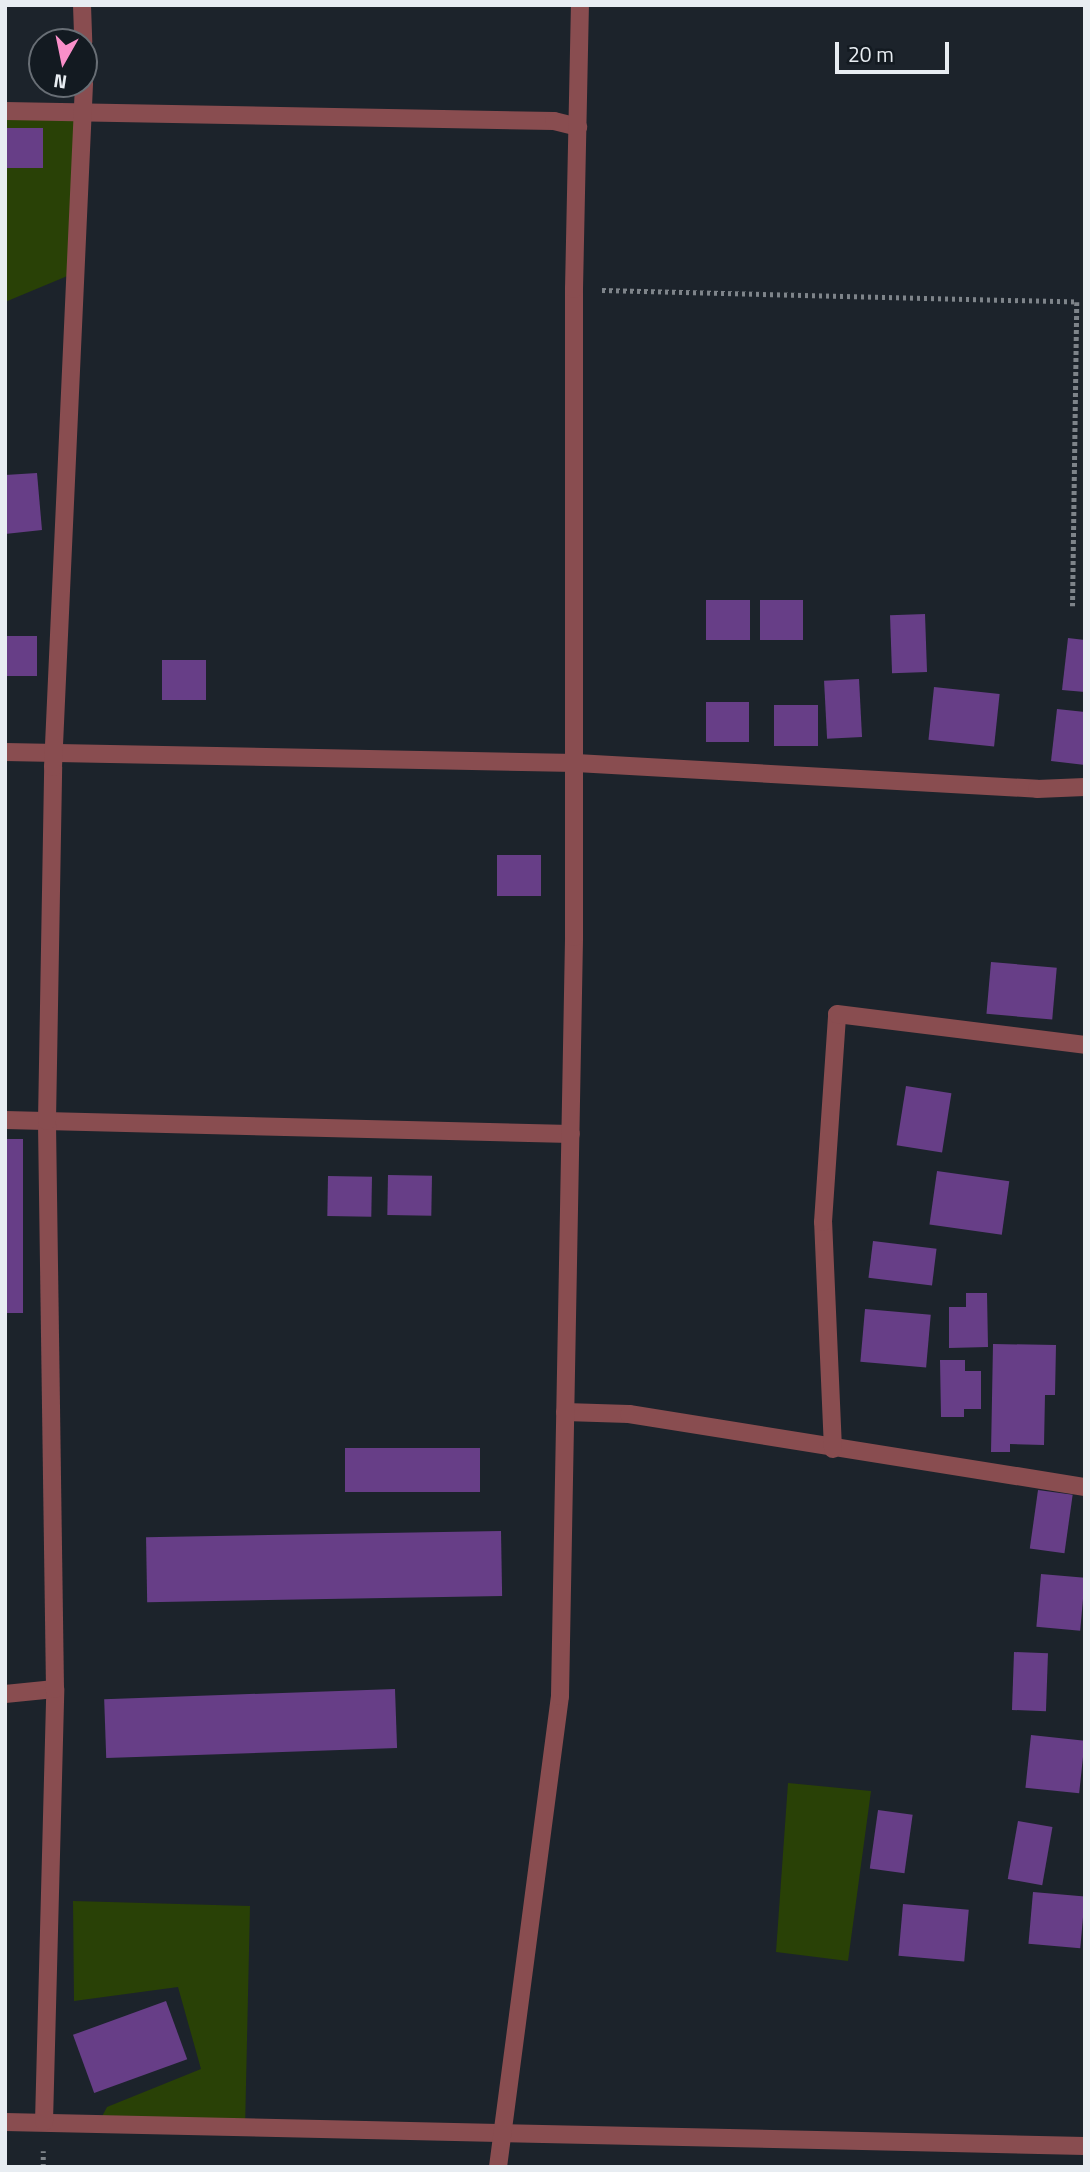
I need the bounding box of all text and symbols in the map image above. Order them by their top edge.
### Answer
north arrow [28,28,98,98]
scale bar [838,28,952,72]
text: 20 m [848,38,894,70]
text: N [51,67,69,98]

